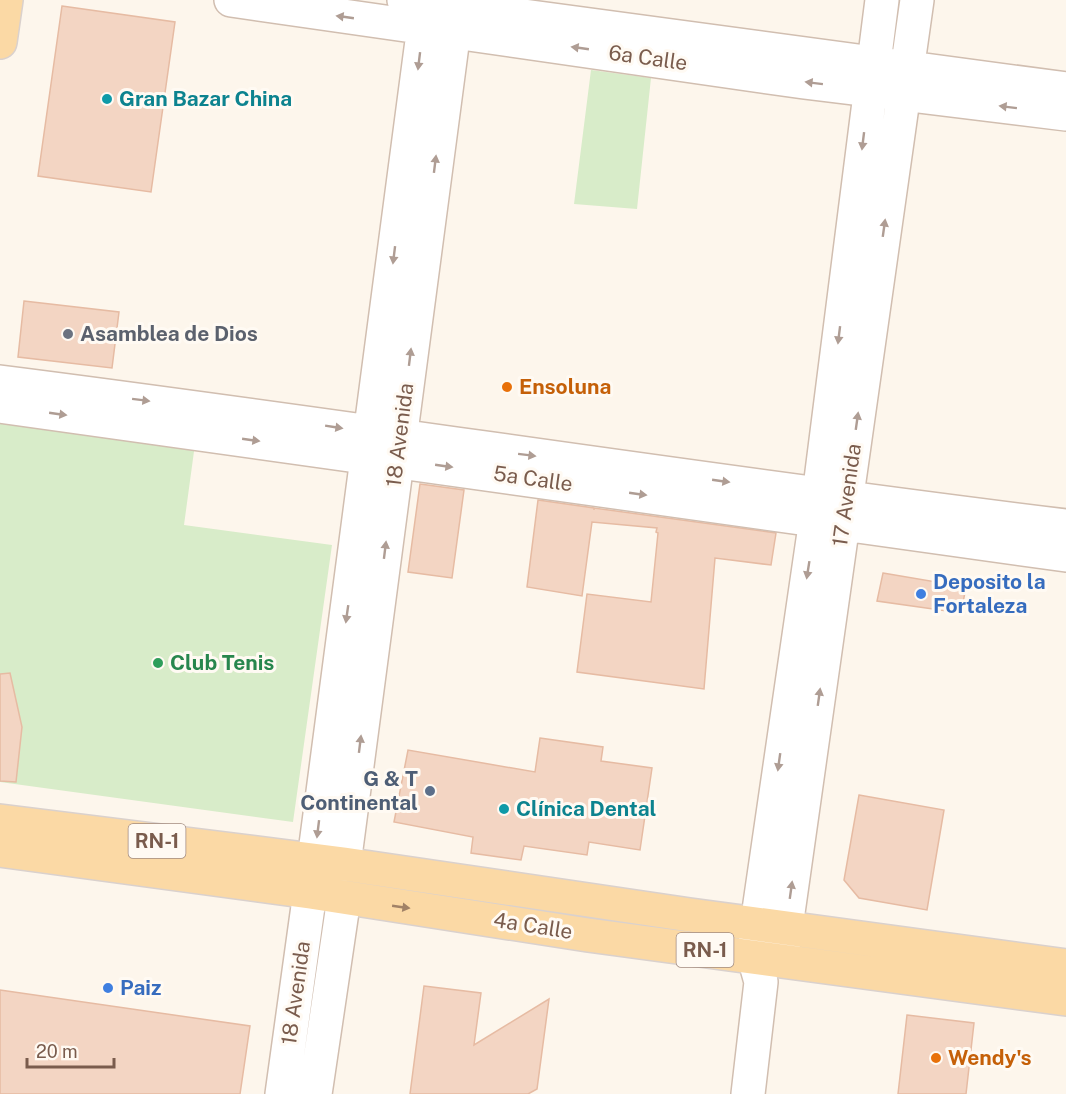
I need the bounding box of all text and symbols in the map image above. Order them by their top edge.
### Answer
one-way arrow [335,12,354,21]
street label: 6a Calle [607,40,689,75]
one-way arrow [570,44,589,53]
one-way arrow [415,52,424,71]
one-way arrow [805,78,824,88]
place label: Gran Bazar China [119,86,292,111]
marker: Gran Bazar China [100,92,114,106]
one-way arrow [998,102,1017,112]
one-way arrow [859,132,868,151]
one-way arrow [431,154,440,173]
one-way arrow [879,218,889,237]
one-way arrow [389,245,399,264]
place label: Asamblea de Dios [80,321,258,346]
one-way arrow [834,325,843,344]
marker: Asamblea de Dios [61,327,75,341]
one-way arrow [405,347,415,366]
place label: Ensoluna [519,374,611,399]
marker: Ensoluna [500,380,514,394]
street label: 18 Avenida [381,381,418,488]
one-way arrow [132,395,151,404]
one-way arrow [49,410,68,419]
one-way arrow [853,411,862,430]
one-way arrow [325,422,344,431]
one-way arrow [242,436,261,445]
street label: 17 Avenida [827,442,866,548]
one-way arrow [518,450,537,459]
street label: 5a Calle [492,461,574,496]
one-way arrow [435,462,454,471]
one-way arrow [711,477,730,486]
one-way arrow [628,489,647,498]
one-way arrow [381,541,390,560]
one-way arrow [804,560,813,579]
place label: Deposito la Fortaleza [933,569,1046,618]
marker: Deposito la Fortaleza [914,587,928,601]
one-way arrow [342,605,351,624]
place label: Club Tenis [170,650,274,675]
marker: Club Tenis [151,656,165,670]
one-way arrow [814,688,823,707]
one-way arrow [355,734,365,753]
one-way arrow [775,753,784,772]
place label: G & T Continental [300,766,418,815]
marker: G & T Continental [423,784,437,798]
place label: Clínica Dental [516,796,657,821]
marker: Clínica Dental [497,802,511,816]
one-way arrow [313,819,323,838]
road number: RN-1 [128,824,186,858]
one-way arrow [787,881,796,900]
one-way arrow [392,902,411,911]
street label: 4a Calle [492,907,574,944]
road number: RN-1 [676,933,734,967]
street label: 18 Avenida [276,939,315,1046]
place label: Paiz [120,975,161,1000]
marker: Paiz [101,981,115,995]
scale bar [27,1031,114,1069]
text: 20 m [36,1041,78,1062]
place label: Wendy's [948,1045,1032,1070]
marker: Wendy's [929,1051,943,1065]

